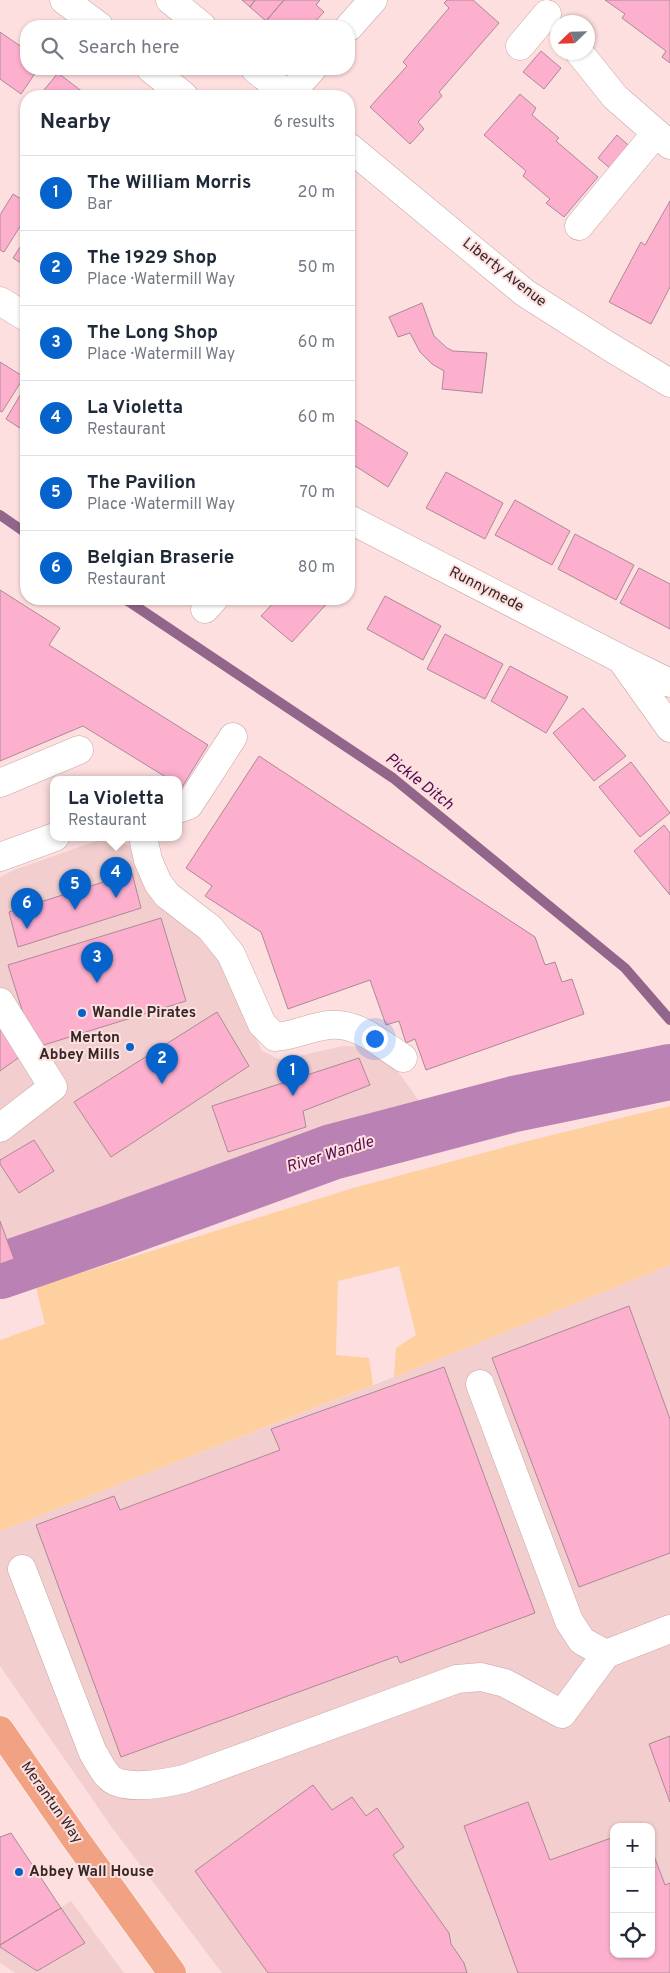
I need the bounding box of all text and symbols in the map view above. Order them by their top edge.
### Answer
north arrow [550,15,595,60]
search box [20,20,355,75]
icon: search [38,34,66,62]
text: Search here [78,36,180,60]
text: Nearby [40,109,111,136]
text: 6 results [273,113,335,133]
text: The William Morris [87,171,251,195]
text: 1 [53,183,59,203]
text: 20 m [298,183,335,203]
text: Bar [87,195,113,215]
street label: Liberty Avenue [458,234,550,312]
text: The 1929 Shop [87,246,217,270]
text: 2 [51,258,61,278]
text: 50 m [298,258,335,278]
text: Place · Watermill Way [87,270,235,290]
text: The Long Shop [87,321,218,345]
text: 3 [51,333,61,353]
text: 60 m [298,333,335,353]
text: Place · Watermill Way [87,345,235,365]
text: La Violetta [87,396,183,420]
text: 4 [51,408,61,428]
text: 60 m [298,408,335,428]
text: Restaurant [87,420,166,440]
text: The Pavilion [87,471,196,495]
text: 5 [51,483,61,503]
text: 70 m [300,483,335,503]
text: Place · Watermill Way [87,495,235,515]
text: Belgian Braserie [87,546,234,570]
text: 6 [51,558,61,578]
text: 80 m [298,558,335,578]
street label: Runnymede [446,563,526,617]
text: Restaurant [87,570,166,590]
water label: Pickle Ditch [381,749,458,815]
popup [50,776,182,841]
text: La Violetta [68,787,164,811]
text: Restaurant [68,811,147,831]
pin: 4 [100,857,132,898]
pin: 5 [59,869,91,910]
pin: 6 [11,888,43,929]
pin: 3 [81,942,113,983]
place label: Wandle Pirates [92,1004,196,1023]
marker: Wandle Pirates [76,1007,88,1019]
your location [362,1026,388,1052]
place label: Merton Abbey Mills [39,1029,120,1065]
marker: Merton Abbey Mills [124,1041,136,1053]
pin: 2 [146,1043,178,1084]
pin: 1 [277,1055,309,1096]
water label: River Wandle [284,1132,377,1178]
street label: Merantun Way [16,1758,86,1848]
map controls [610,1823,655,1958]
button: + [610,1823,655,1868]
place label: Abbey Wall House [29,1863,154,1882]
marker: Abbey Wall House [13,1866,25,1878]
button: − [610,1868,655,1913]
button: locate [610,1913,655,1958]

